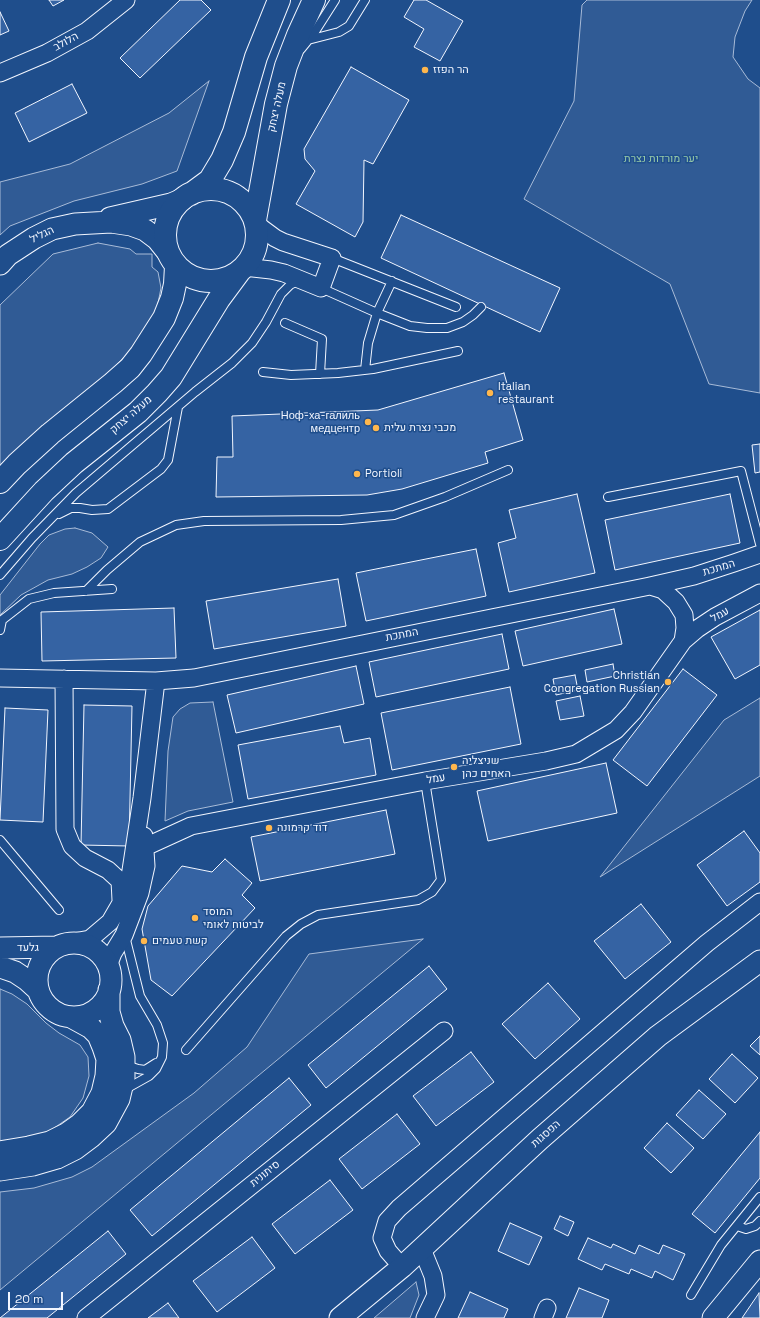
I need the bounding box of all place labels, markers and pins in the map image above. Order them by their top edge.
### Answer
place label: הר הפזז [433,63,469,77]
marker: הר הפזז [420,65,430,75]
place label: Italian restaurant [498,380,554,406]
marker: Italian restaurant [485,388,495,398]
place label: Ноф-ха-галиль медцентр [281,409,360,435]
marker: Ноф-ха-галиль медцентр [363,417,373,427]
place label: מכבי נצרת עלית [384,421,456,435]
marker: מכבי נצרת עלית [371,423,381,433]
place label: Portioli [365,467,402,481]
marker: Portioli [352,469,362,479]
place label: Christian Congregation Russian [544,669,660,695]
marker: Christian Congregation Russian [663,677,673,687]
place label: שניצליה האחים כהן [462,754,511,780]
marker: שניצליה האחים כהן [449,762,459,772]
place label: דוד קרמונה [277,821,327,835]
marker: דוד קרמונה [264,823,274,833]
place label: המוסד לביטוח לאומי [203,905,264,931]
marker: המוסד לביטוח לאומי [190,913,200,923]
place label: קשת טעמים [152,934,208,948]
marker: קשת טעמים [139,936,149,946]

